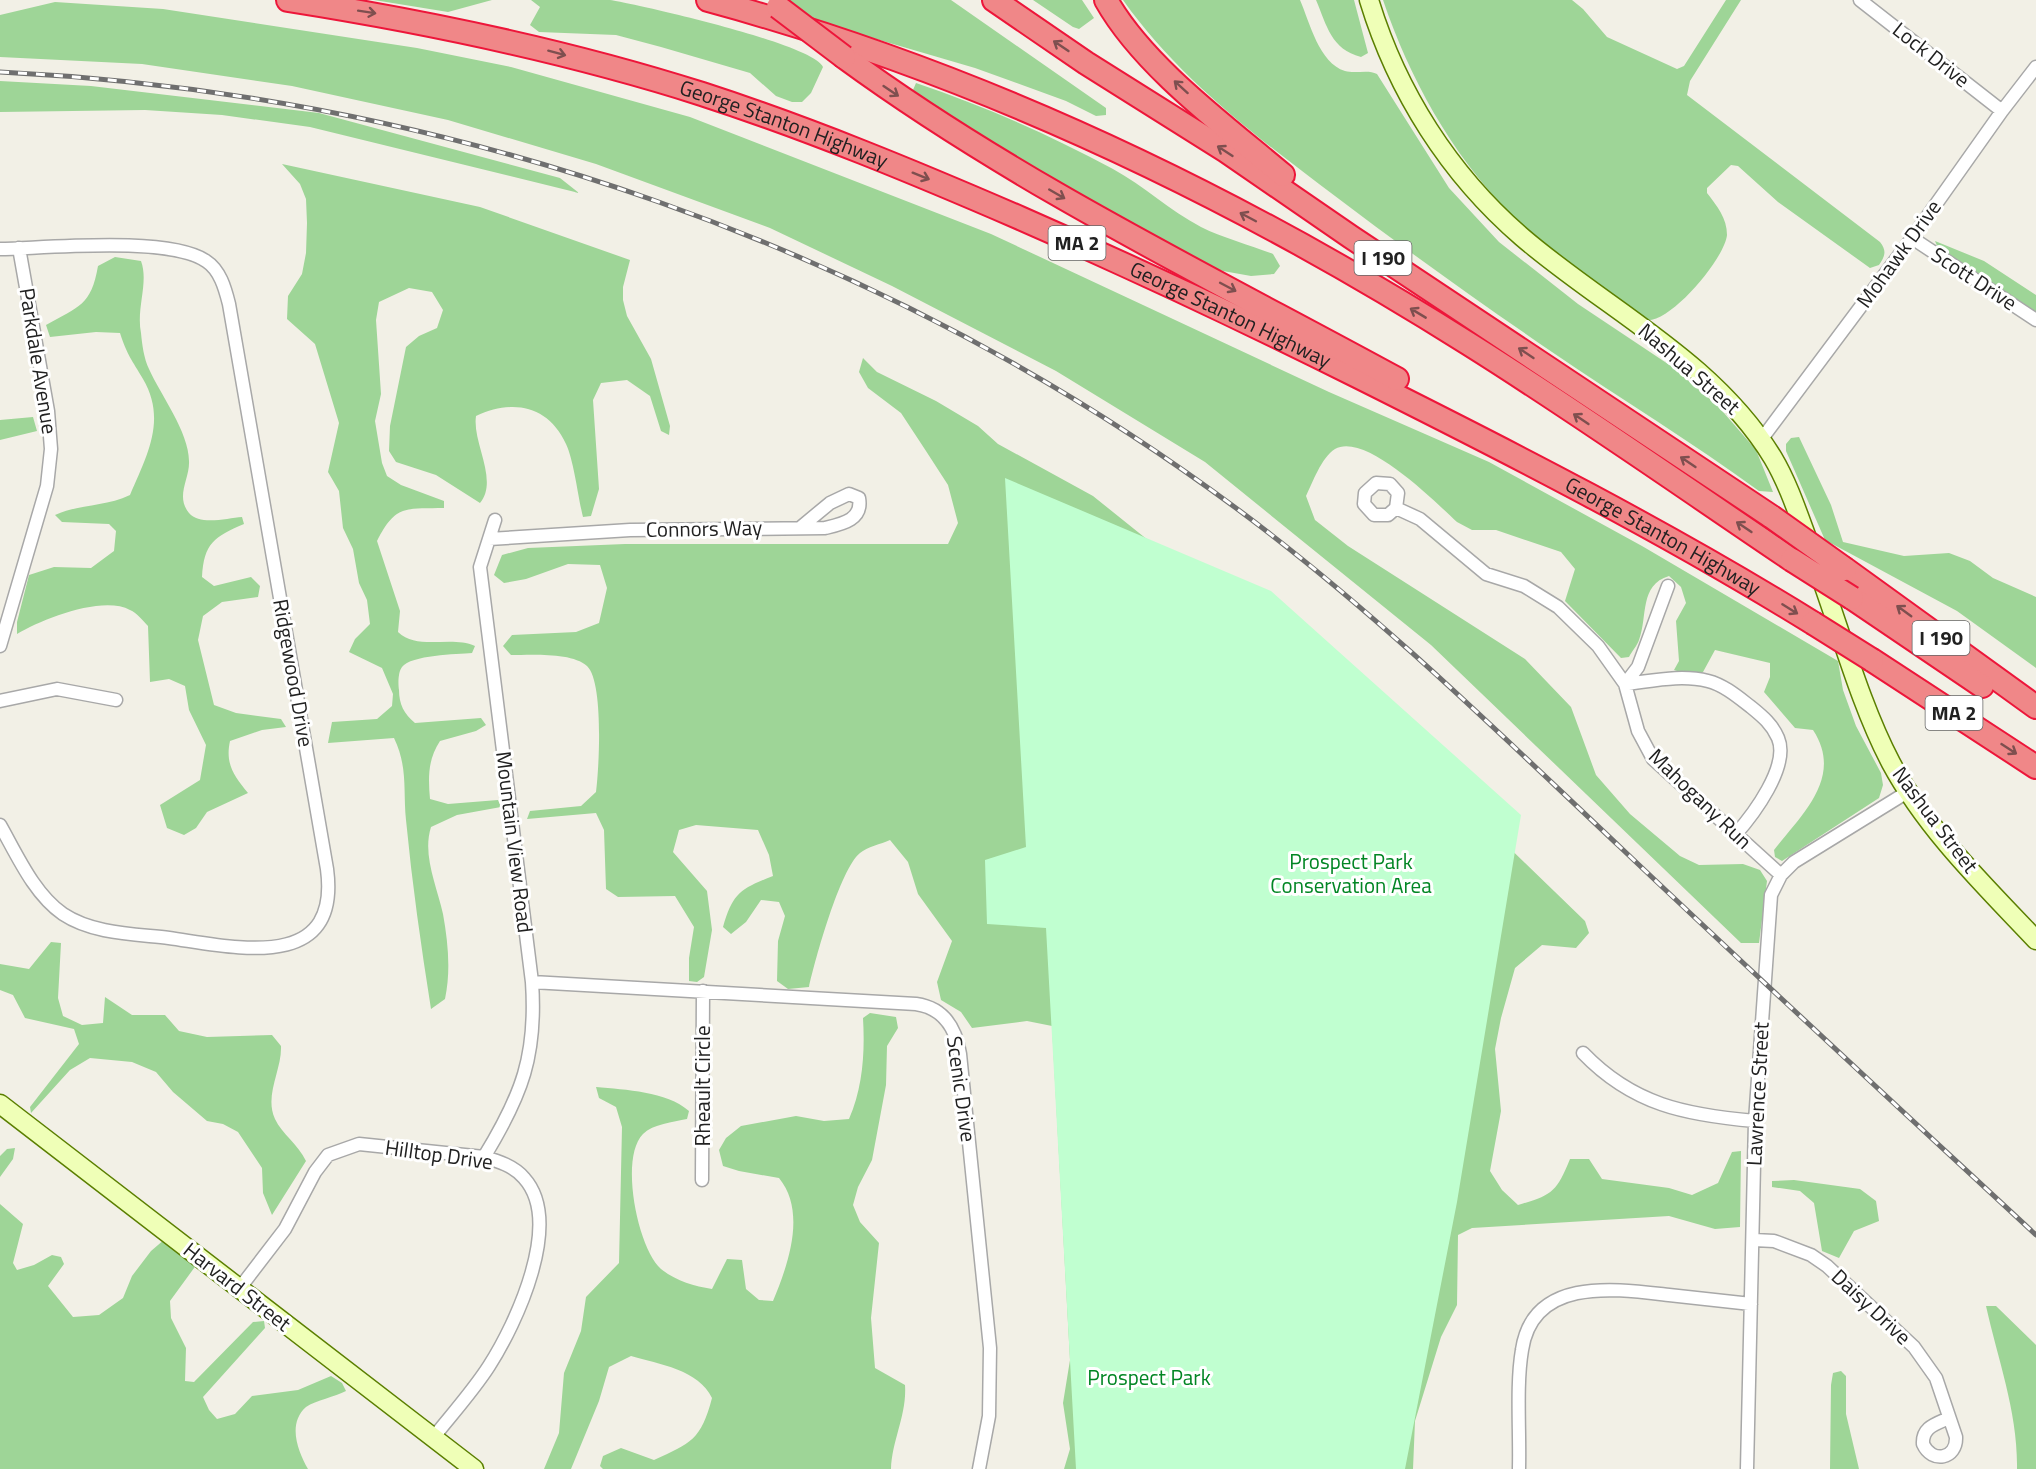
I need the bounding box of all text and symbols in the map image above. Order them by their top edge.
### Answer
one-way arrow [356,7,376,18]
street label: Lock Drive [1886,14,1977,95]
one-way arrow [1053,40,1069,52]
one-way arrow [547,48,566,60]
street label: George Stanton Highway [676,71,893,176]
one-way arrow [1174,80,1189,94]
one-way arrow [883,85,899,97]
one-way arrow [1217,144,1234,156]
one-way arrow [911,171,929,182]
one-way arrow [1048,188,1065,200]
street label: Mohawk Drive [1848,193,1948,314]
one-way arrow [1240,211,1257,223]
road number: MA 2 [1048,226,1106,260]
street label: Scott Drive [1925,238,2024,318]
road number: I 190 [1354,241,1412,275]
street label: George Stanton Highway [1125,252,1337,376]
one-way arrow [1219,281,1236,293]
street label: Parkdale Avenue [12,286,66,436]
one-way arrow [1410,307,1427,319]
street label: Nashua Street [1632,315,1748,422]
one-way arrow [1519,347,1535,359]
one-way arrow [1574,413,1590,425]
one-way arrow [1680,455,1697,468]
street label: George Stanton Highway [1560,468,1767,603]
street label: Connors Way [645,511,762,545]
one-way arrow [1736,521,1752,533]
street label: Ridgewood Drive [265,596,323,749]
one-way arrow [1781,603,1798,615]
one-way arrow [1896,605,1912,617]
road number: I 190 [1912,621,1970,655]
road number: MA 2 [1926,696,1982,730]
street label: Mahogany Run [1642,741,1760,856]
one-way arrow [2000,743,2017,755]
street label: Mountain View Road [488,749,542,935]
street label: Nashua Street [1885,759,1987,880]
park label: Prospect Park Conservation Area [1270,845,1432,901]
street label: Lawrence Street [1737,1021,1777,1167]
street label: Rheault Circle [686,1025,718,1147]
street label: Scenic Drive [939,1034,985,1144]
street label: Hilltop Drive [383,1131,495,1177]
street label: Harvard Street [177,1234,299,1339]
street label: Daisy Drive [1825,1261,1919,1352]
park label: Prospect Park [1087,1361,1211,1393]

